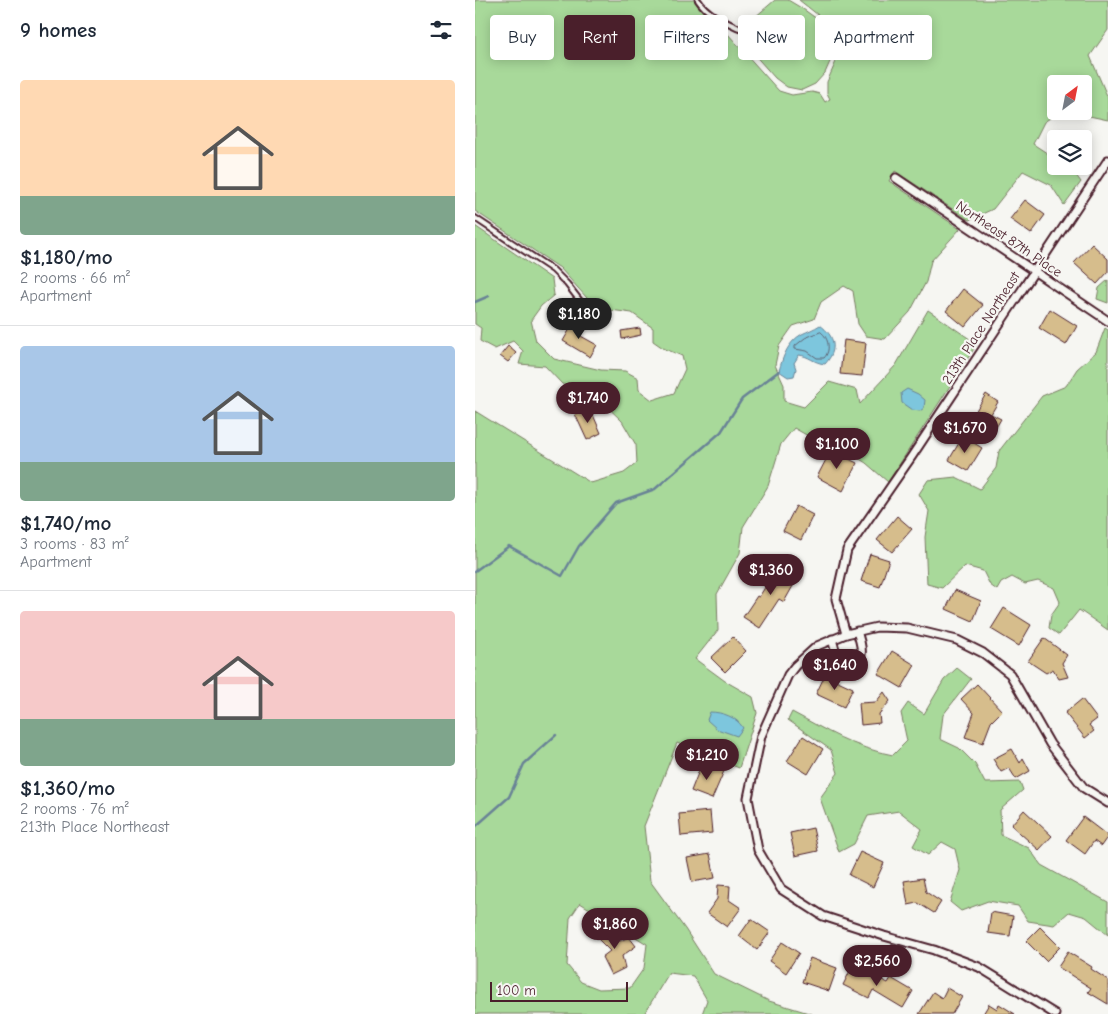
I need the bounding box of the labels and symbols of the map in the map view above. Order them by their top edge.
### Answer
north arrow [1047,75,1093,120]
street label: Northeast 87th Place [953,197,1065,281]
street label: 213th Place Northeast [938,268,1024,387]
pin: $1,180 [538,298,620,340]
pin: $1,740 [547,382,629,424]
pin: $1,670 [924,412,1006,454]
pin: $1,100 [796,428,878,470]
pin: $1,360 [730,554,812,596]
pin: $1,640 [794,648,876,691]
pin: $1,210 [666,738,748,781]
pin: $1,860 [574,908,656,950]
pin: $2,560 [836,944,918,987]
scale bar [490,979,627,1002]

